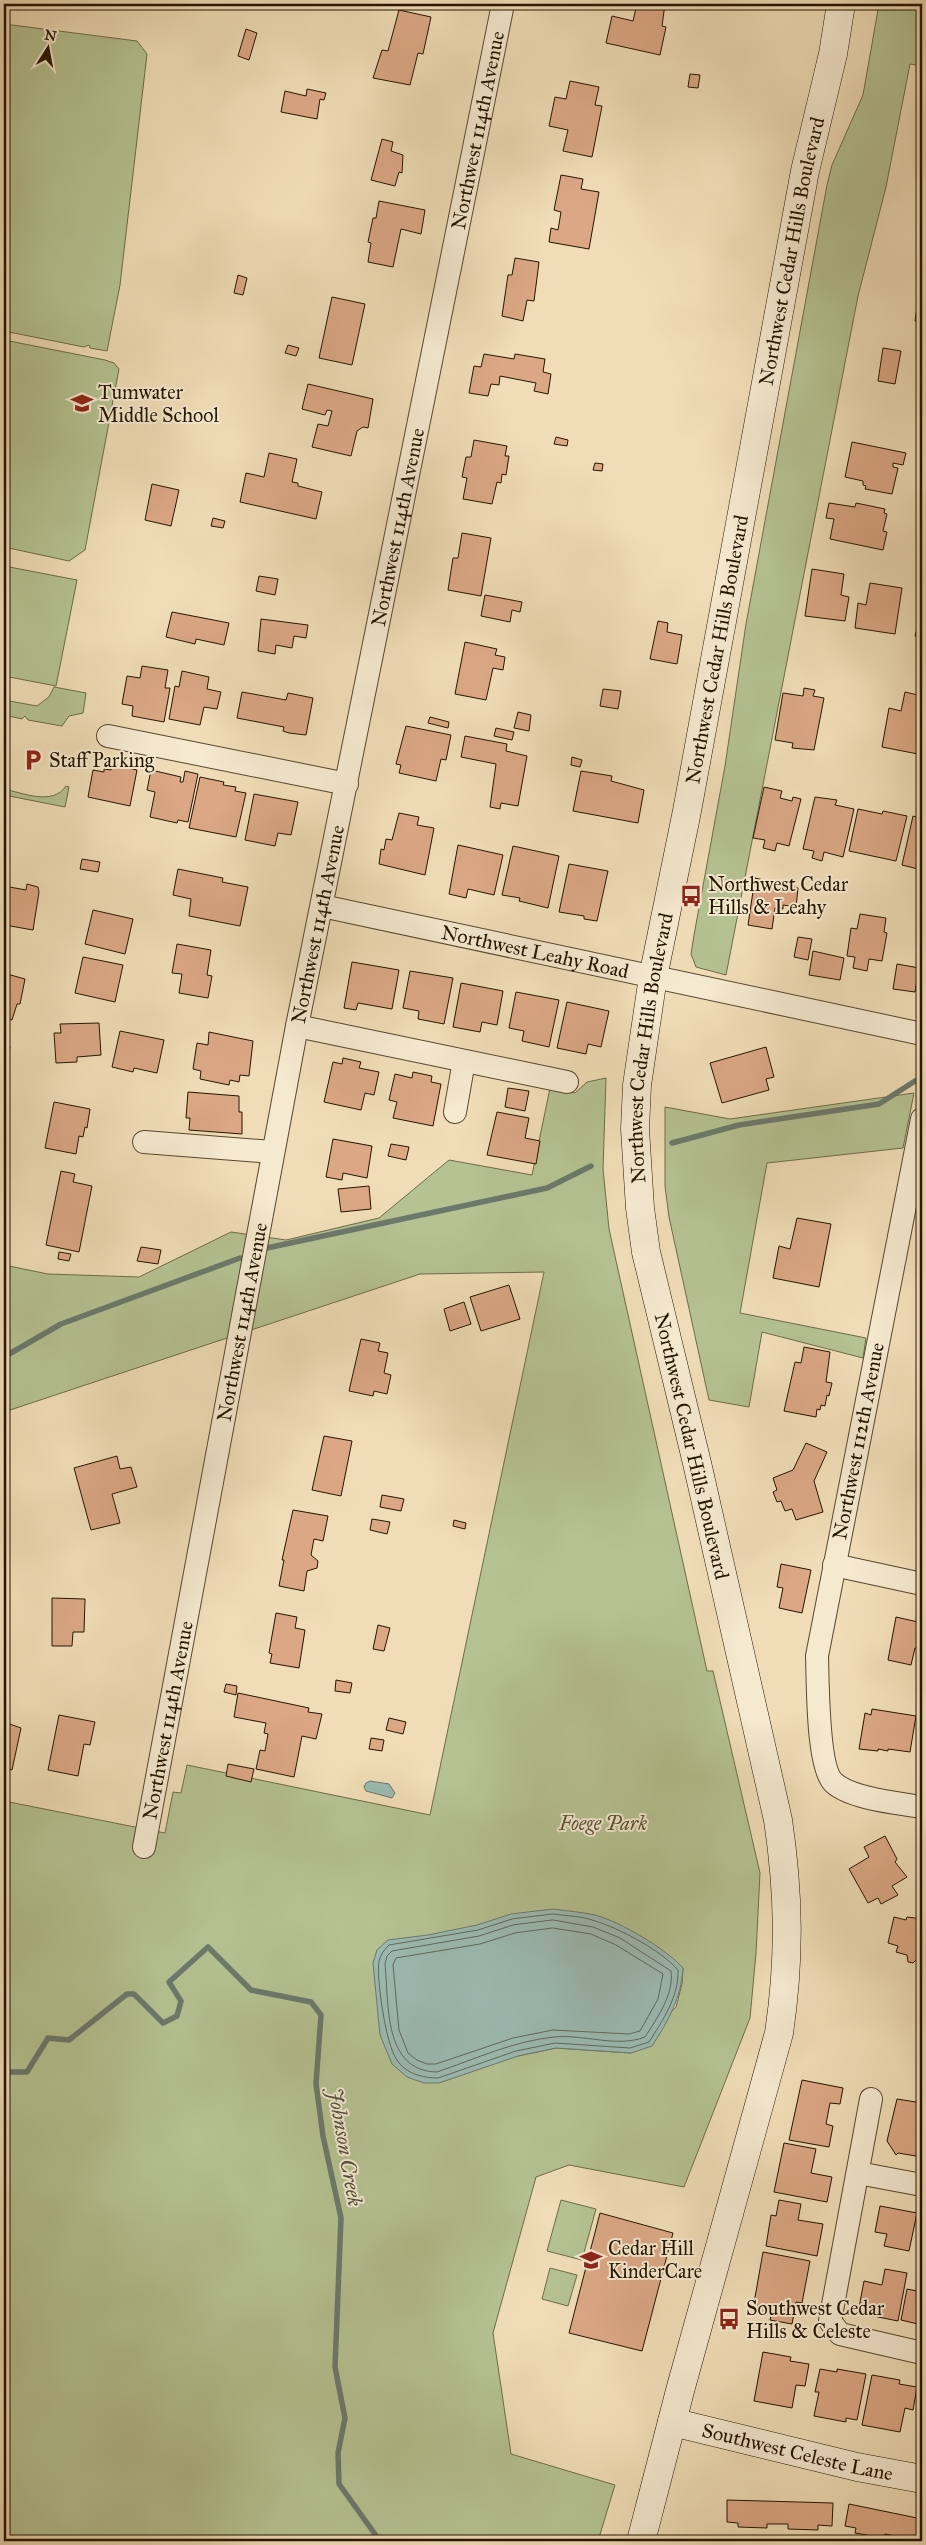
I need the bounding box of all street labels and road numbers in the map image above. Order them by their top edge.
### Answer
street label: Northwest 114th Avenue [446,29,509,231]
street label: Northwest Cedar Hills Boulevard [754,115,829,388]
street label: Northwest 114th Avenue [366,426,429,628]
street label: Northwest Cedar Hills Boulevard [680,513,753,786]
street label: Northwest 114th Avenue [286,823,349,1025]
street label: Northwest Cedar Hills Boulevard [623,911,678,1184]
street label: Northwest Leahy Road [439,920,631,983]
street label: Northwest 114th Avenue [212,1221,272,1423]
street label: Northwest Cedar Hills Boulevard [650,1310,734,1582]
street label: Northwest 112th Avenue [827,1340,889,1542]
street label: Northwest 114th Avenue [137,1619,198,1822]
street label: Southwest Celeste Lane [700,2418,895,2485]

